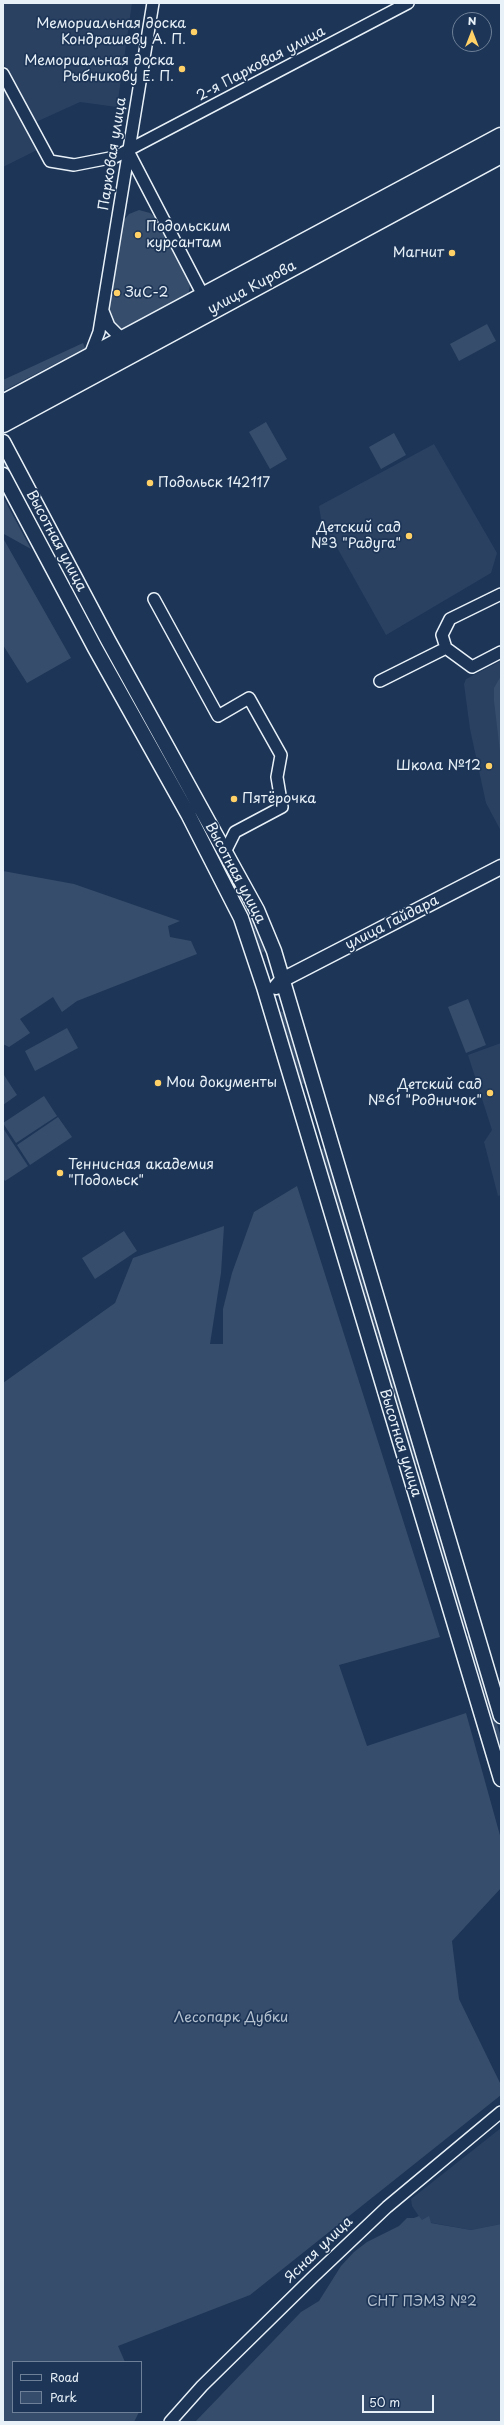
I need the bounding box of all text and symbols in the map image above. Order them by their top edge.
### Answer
north arrow [452,12,492,52]
text: N [468,12,476,29]
place label: Мемориальная доска Кондрашеву А. П. [36,16,186,48]
street label: 2-я Парковая улица [194,23,328,105]
marker: Мемориальная доска Кондрашеву А. П. [189,27,199,37]
place label: Мемориальная доска Рыбникову Е. П. [24,53,174,86]
marker: Мемориальная доска Рыбникову Е. П. [177,64,187,74]
street label: Парковая улица [96,96,130,212]
place label: Подольским курсантам [146,219,231,252]
marker: Подольским курсантам [133,230,143,240]
place label: Магнит [393,245,444,261]
marker: Магнит [447,248,457,258]
street label: улица Кирова [205,258,299,318]
place label: ЗиС-2 [125,285,168,301]
marker: ЗиС-2 [112,288,122,298]
place label: Подольск 142117 [158,475,270,491]
marker: Подольск 142117 [145,478,155,488]
street label: Высотная улица [22,488,90,594]
place label: Детский сад №3 "Радуга" [311,520,401,552]
marker: Детский сад №3 "Радуга" [404,531,414,541]
place label: Школа №12 [396,758,481,774]
marker: Школа №12 [484,761,494,771]
place label: Пятёрочка [242,791,316,807]
marker: Пятёрочка [229,794,239,804]
street label: Высотная улица [201,820,269,926]
street label: улица Гайдара [342,892,442,954]
place label: Мои документы [166,1075,277,1091]
place label: Детский сад №61 "Родничок" [368,1077,482,1110]
marker: Мои документы [153,1078,163,1088]
marker: Детский сад №61 "Родничок" [485,1088,495,1098]
place label: Теннисная академия "Подольск" [68,1157,214,1190]
marker: Теннисная академия "Подольск" [55,1168,65,1178]
street label: Высотная улица [376,1387,424,1499]
park label: Лесопарк Дубки [174,2010,288,2026]
street label: Ясная улица [281,2213,357,2287]
park label: СНТ ПЭМЗ №2 [367,2294,477,2310]
legend [12,2361,142,2413]
text: Road [50,2368,79,2386]
scale bar [364,2387,436,2413]
text: Park [50,2388,77,2406]
text: 50 m [369,2393,400,2411]

